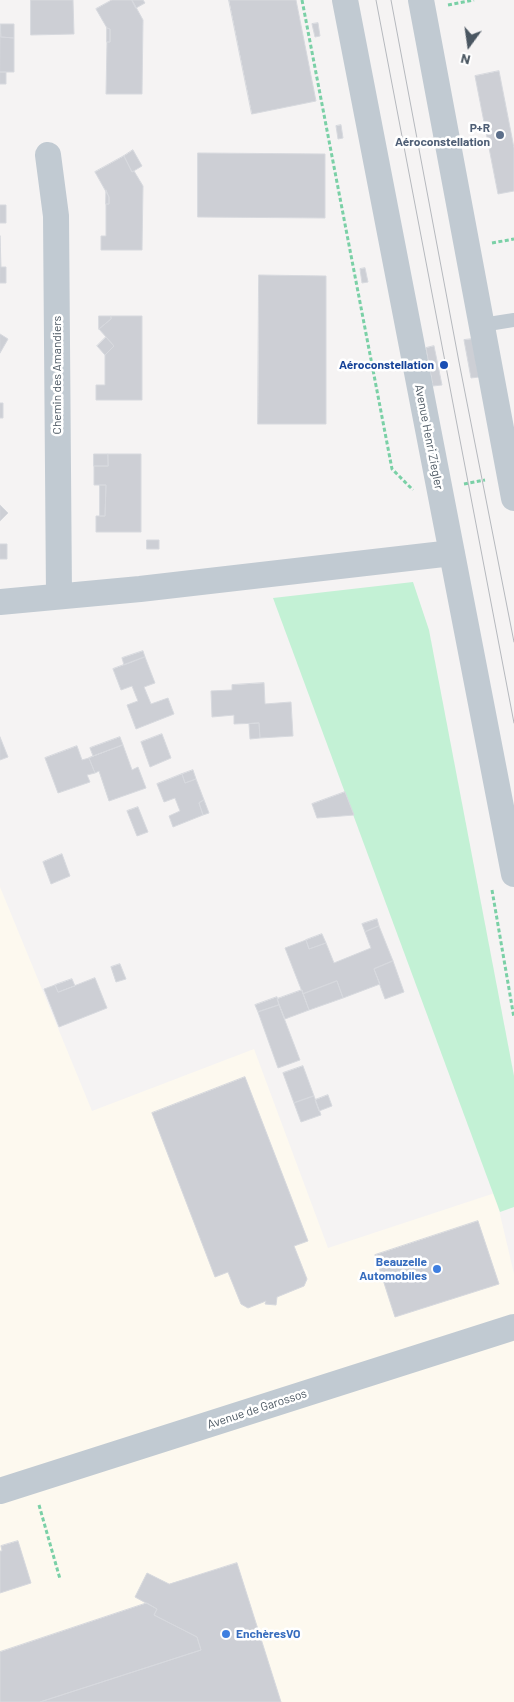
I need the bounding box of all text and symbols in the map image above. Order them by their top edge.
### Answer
north arrow [444,20,494,70]
text: N [459,51,472,69]
place label: P+R Aéroconstellation [395,121,490,149]
marker: P+R Aéroconstellation [494,129,506,141]
street label: Chemin des Amandiers [50,316,64,434]
place label: Aéroconstellation [339,358,434,372]
marker: Aéroconstellation [438,359,450,371]
street label: Avenue Henri Ziegler [412,383,446,491]
place label: Beauzelle Automobiles [359,1255,427,1283]
marker: Beauzelle Automobiles [431,1263,443,1275]
street label: Avenue de Garossos [205,1386,309,1432]
place label: EnchèresVO [236,1627,300,1641]
marker: EnchèresVO [220,1628,232,1640]

